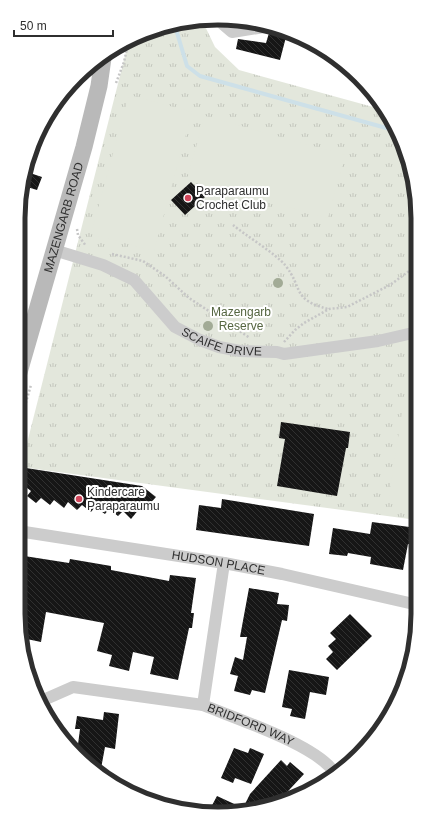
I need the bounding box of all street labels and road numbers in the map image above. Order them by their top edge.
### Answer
street label: MAZENGARB ROAD [41,160,86,274]
street label: SCAIFE DRIVE [179,325,262,359]
street label: HUDSON PLACE [171,548,266,578]
street label: BRIDFORD WAY [205,700,296,749]

